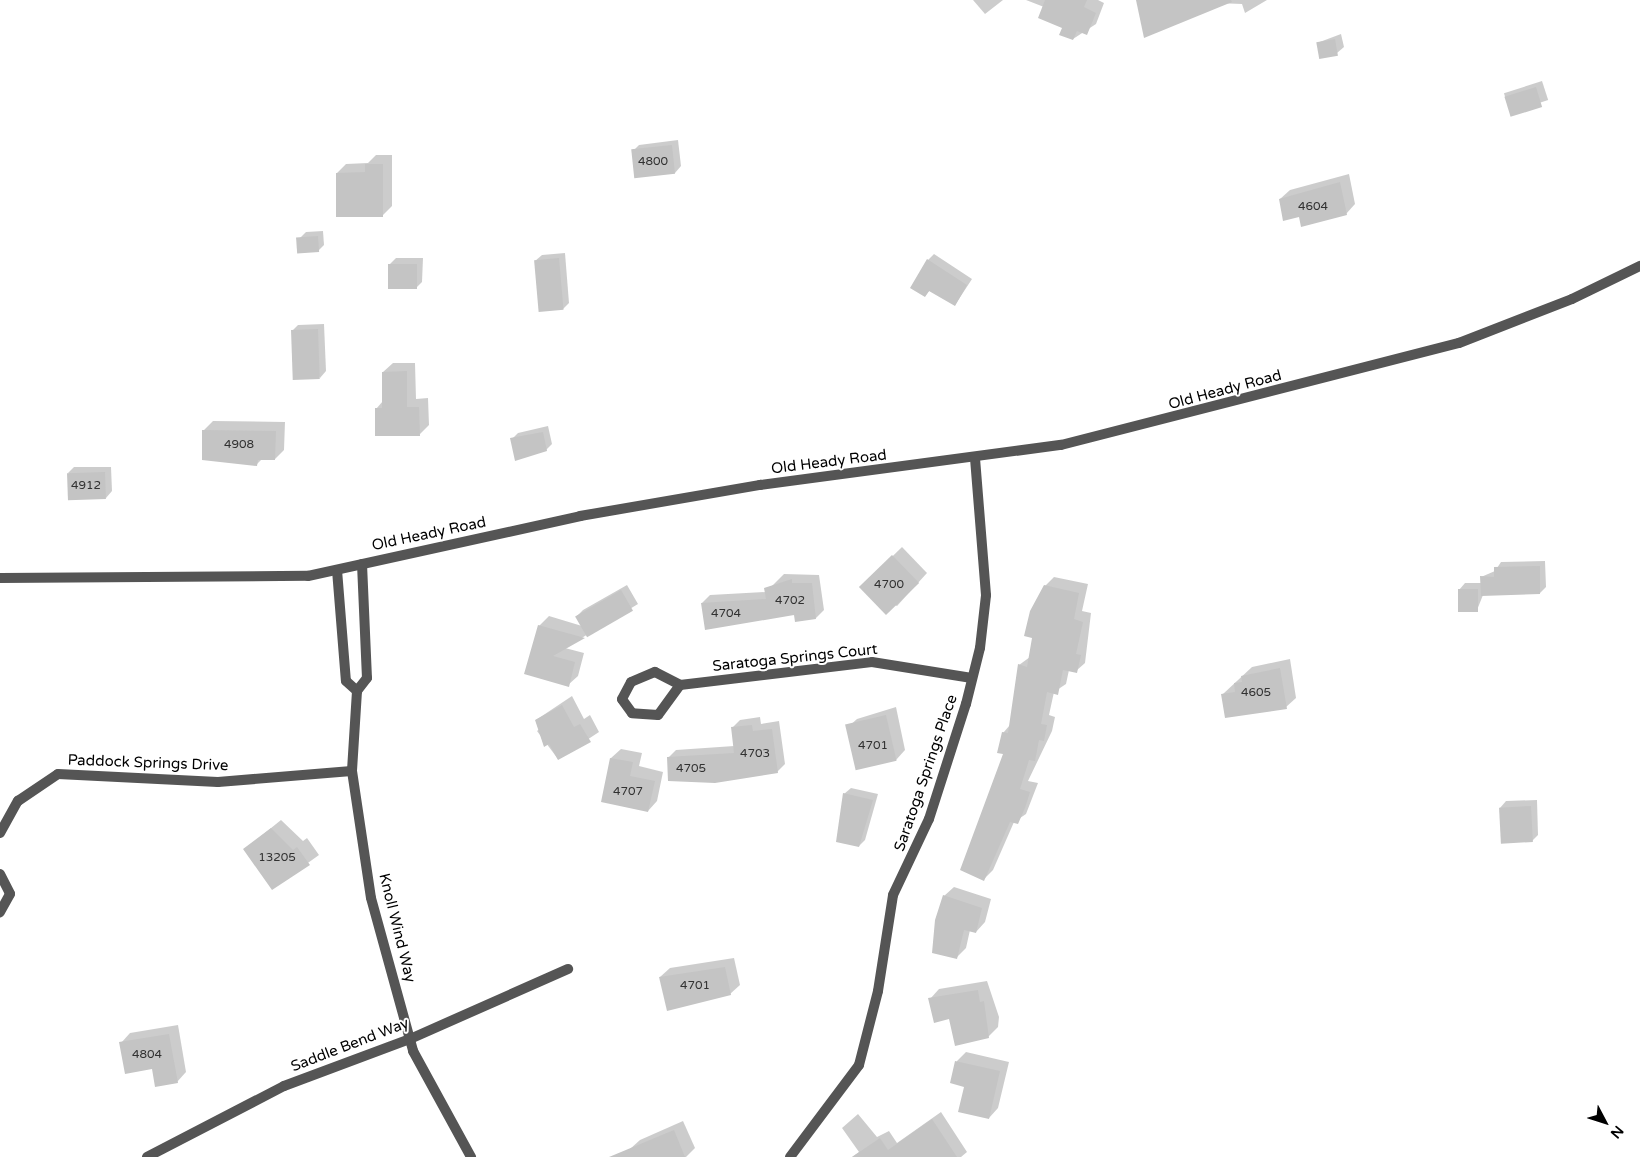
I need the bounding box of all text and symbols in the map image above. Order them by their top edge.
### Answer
house number: 4800 [638,155,668,169]
house number: 4604 [1298,200,1328,214]
street label: Old Heady Road [1167,366,1283,414]
house number: 4908 [224,438,254,452]
street label: Old Heady Road [770,446,888,478]
house number: 4912 [71,479,101,493]
street label: Old Heady Road [370,513,488,555]
house number: 4700 [874,578,904,592]
house number: 4702 [775,594,805,608]
house number: 4704 [711,607,741,621]
street label: Saratoga Springs Court [712,640,878,676]
house number: 4605 [1241,686,1271,700]
street label: Saratoga Springs Place [891,692,961,854]
house number: 4701 [858,739,888,753]
house number: 4703 [740,747,770,761]
street label: Paddock Springs Drive [67,751,229,775]
house number: 4705 [676,762,706,776]
house number: 4707 [613,785,643,799]
house number: 13205 [258,851,296,865]
street label: Knoll Wind Way [375,872,419,984]
house number: 4701 [680,979,710,993]
street label: Saddle Bend Way [288,1014,412,1076]
house number: 4804 [132,1048,162,1062]
north arrow [1580,1097,1630,1147]
text: N [1607,1122,1627,1142]

